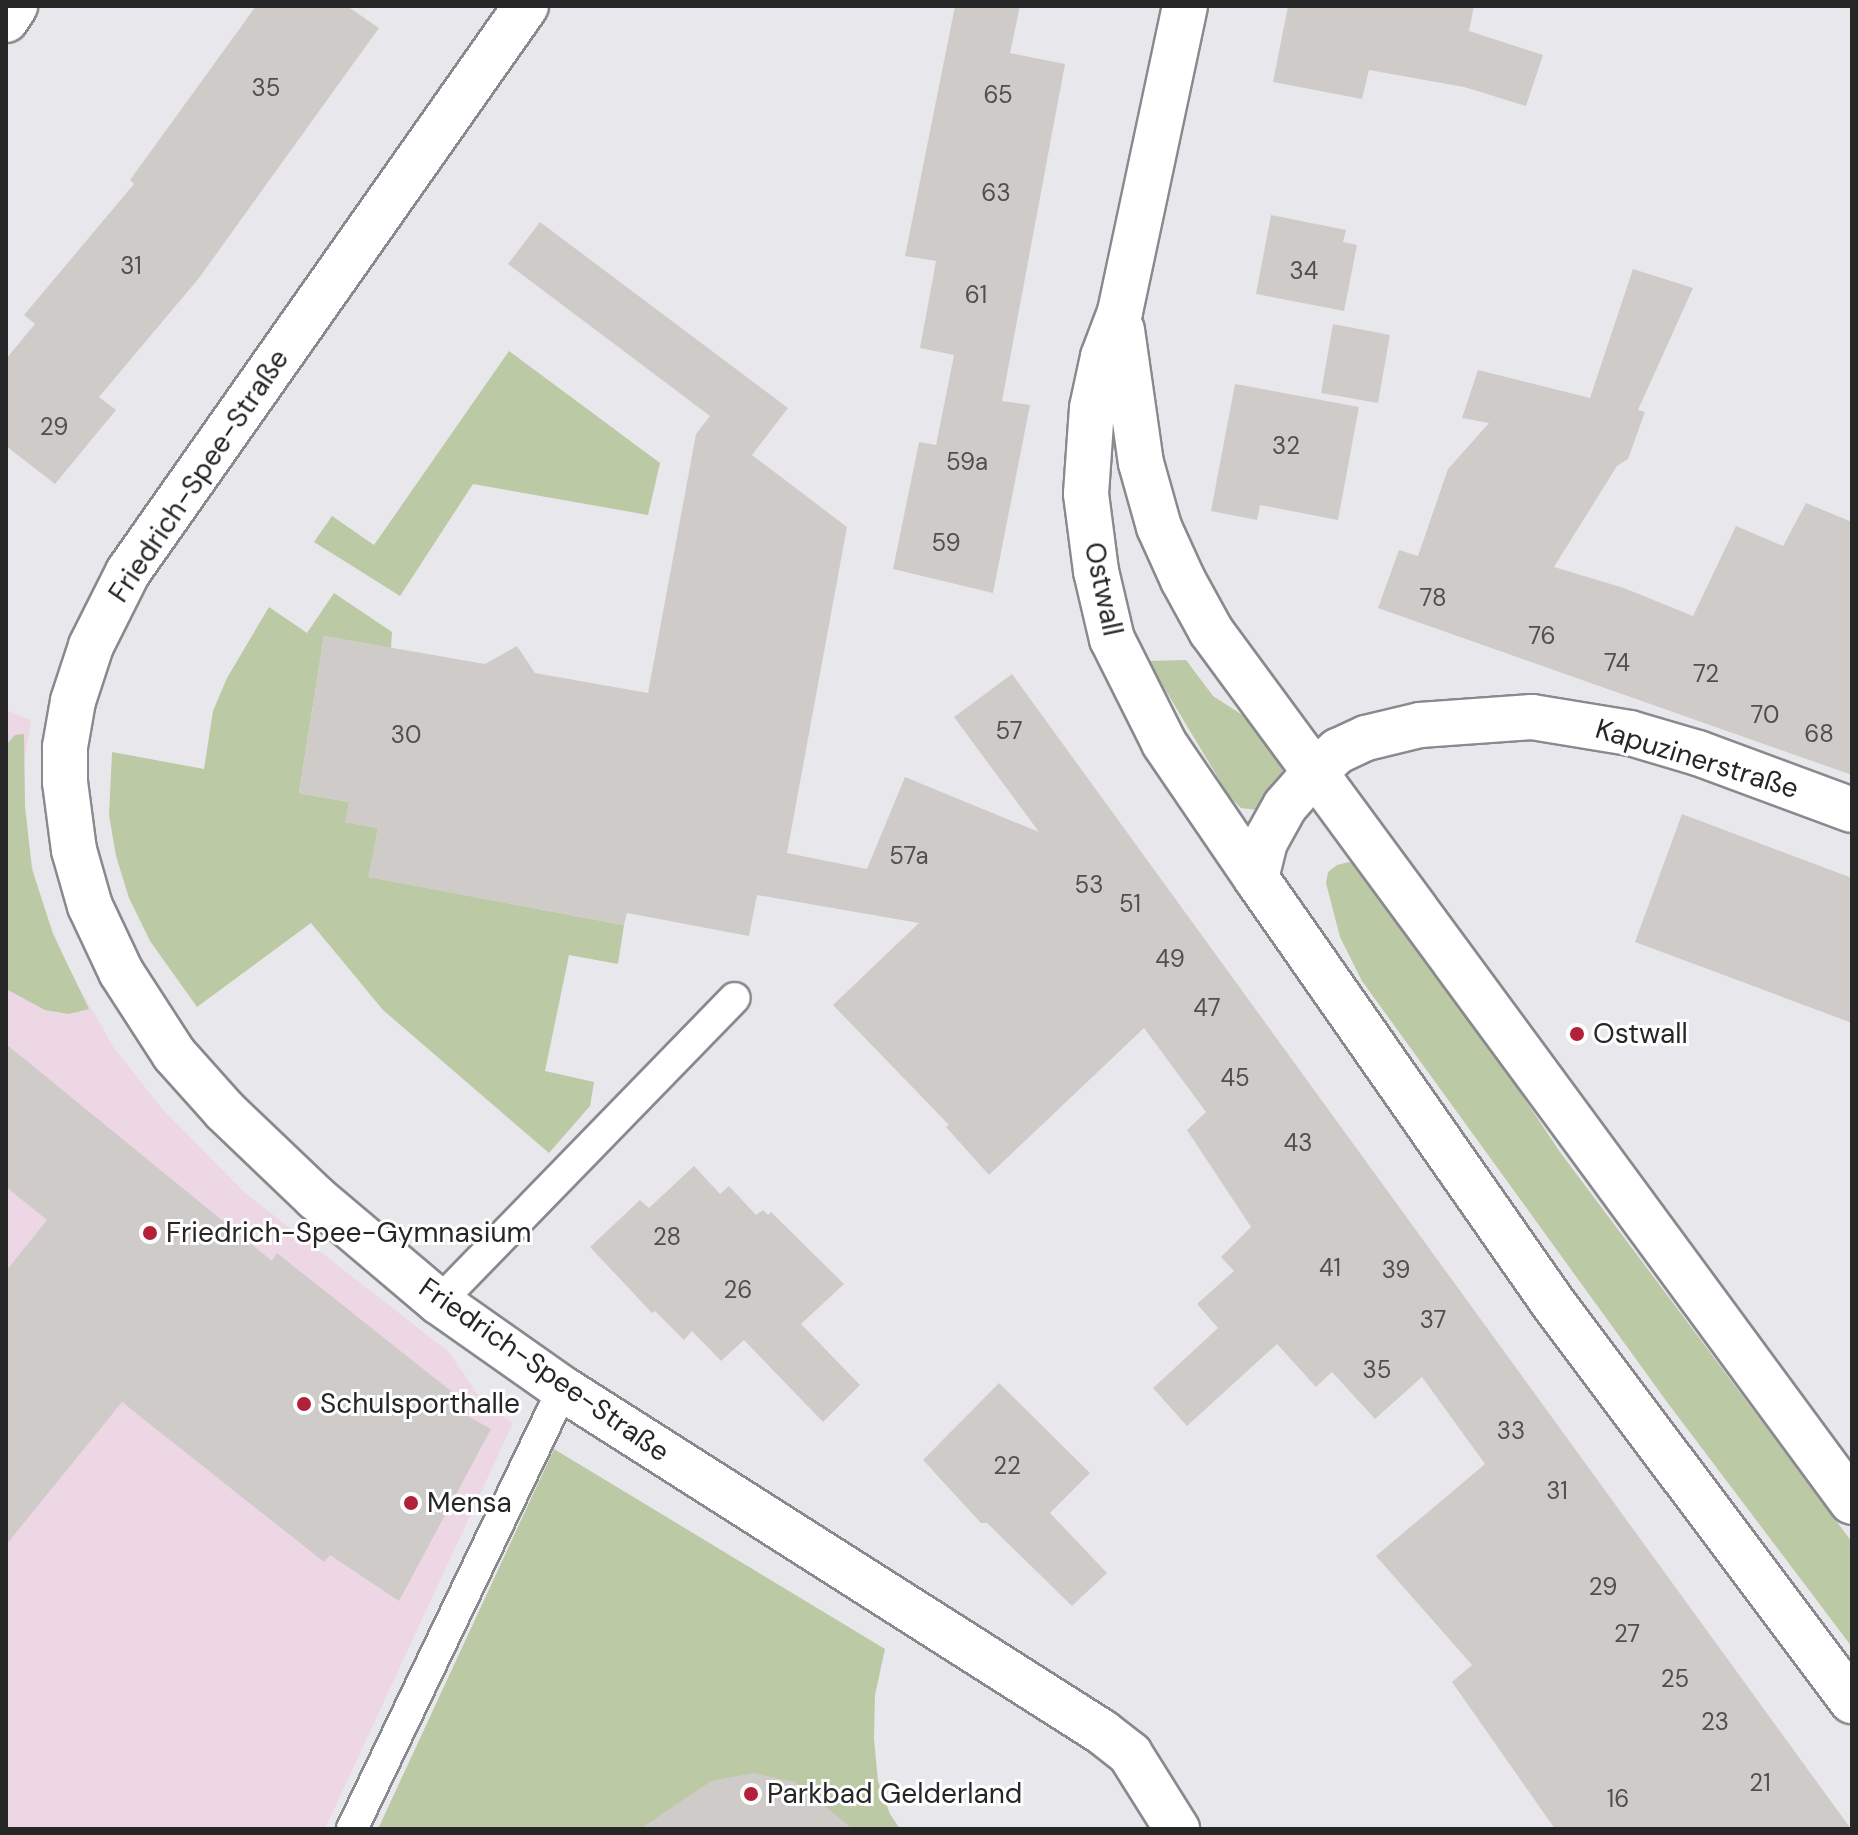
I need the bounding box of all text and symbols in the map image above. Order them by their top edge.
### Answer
house number: 35 [252,74,280,102]
house number: 65 [983,81,1013,109]
house number: 63 [981,179,1011,207]
house number: 31 [120,252,142,280]
house number: 34 [1290,257,1318,285]
house number: 61 [965,281,987,309]
street label: Friedrich-Spee-Straße [102,343,296,609]
house number: 29 [40,413,68,441]
house number: 32 [1272,432,1300,460]
house number: 59a [946,448,988,476]
house number: 59 [931,529,961,557]
street label: Ostwall [1077,539,1129,639]
house number: 78 [1420,584,1446,612]
house number: 76 [1528,622,1556,650]
house number: 74 [1604,649,1630,677]
house number: 72 [1693,660,1719,688]
house number: 70 [1751,701,1779,729]
street label: Kapuzinerstraße [1591,712,1803,806]
house number: 57 [995,717,1023,745]
house number: 68 [1804,720,1834,748]
house number: 30 [391,721,421,749]
house number: 57a [889,842,929,870]
house number: 53 [1075,871,1103,899]
house number: 51 [1119,890,1141,918]
house number: 49 [1155,945,1185,973]
house number: 47 [1193,994,1221,1022]
place label: Ostwall [1593,1017,1688,1051]
marker: Ostwall [1568,1025,1586,1043]
house number: 45 [1220,1064,1250,1092]
house number: 43 [1284,1129,1312,1157]
place label: Friedrich-Spee-Gymnasium [166,1216,531,1250]
house number: 28 [653,1223,681,1251]
marker: Friedrich-Spee-Gymnasium [141,1224,159,1242]
house number: 41 [1319,1254,1341,1282]
house number: 39 [1382,1256,1410,1284]
street label: Friedrich-Spee-Straße [413,1271,675,1469]
house number: 26 [724,1276,752,1304]
house number: 37 [1420,1306,1446,1334]
house number: 35 [1363,1356,1391,1384]
place label: Schulsporthalle [320,1387,520,1421]
marker: Schulsporthalle [295,1395,313,1413]
house number: 33 [1497,1417,1525,1445]
house number: 22 [993,1452,1021,1480]
house number: 31 [1546,1477,1568,1505]
place label: Mensa [427,1486,512,1520]
marker: Mensa [402,1494,420,1512]
house number: 29 [1589,1573,1617,1601]
house number: 27 [1614,1620,1640,1648]
house number: 25 [1661,1665,1689,1693]
house number: 23 [1701,1708,1729,1736]
house number: 21 [1749,1769,1771,1797]
place label: Parkbad Gelderland [767,1777,1022,1811]
marker: Parkbad Gelderland [742,1785,760,1803]
house number: 16 [1607,1785,1629,1813]

